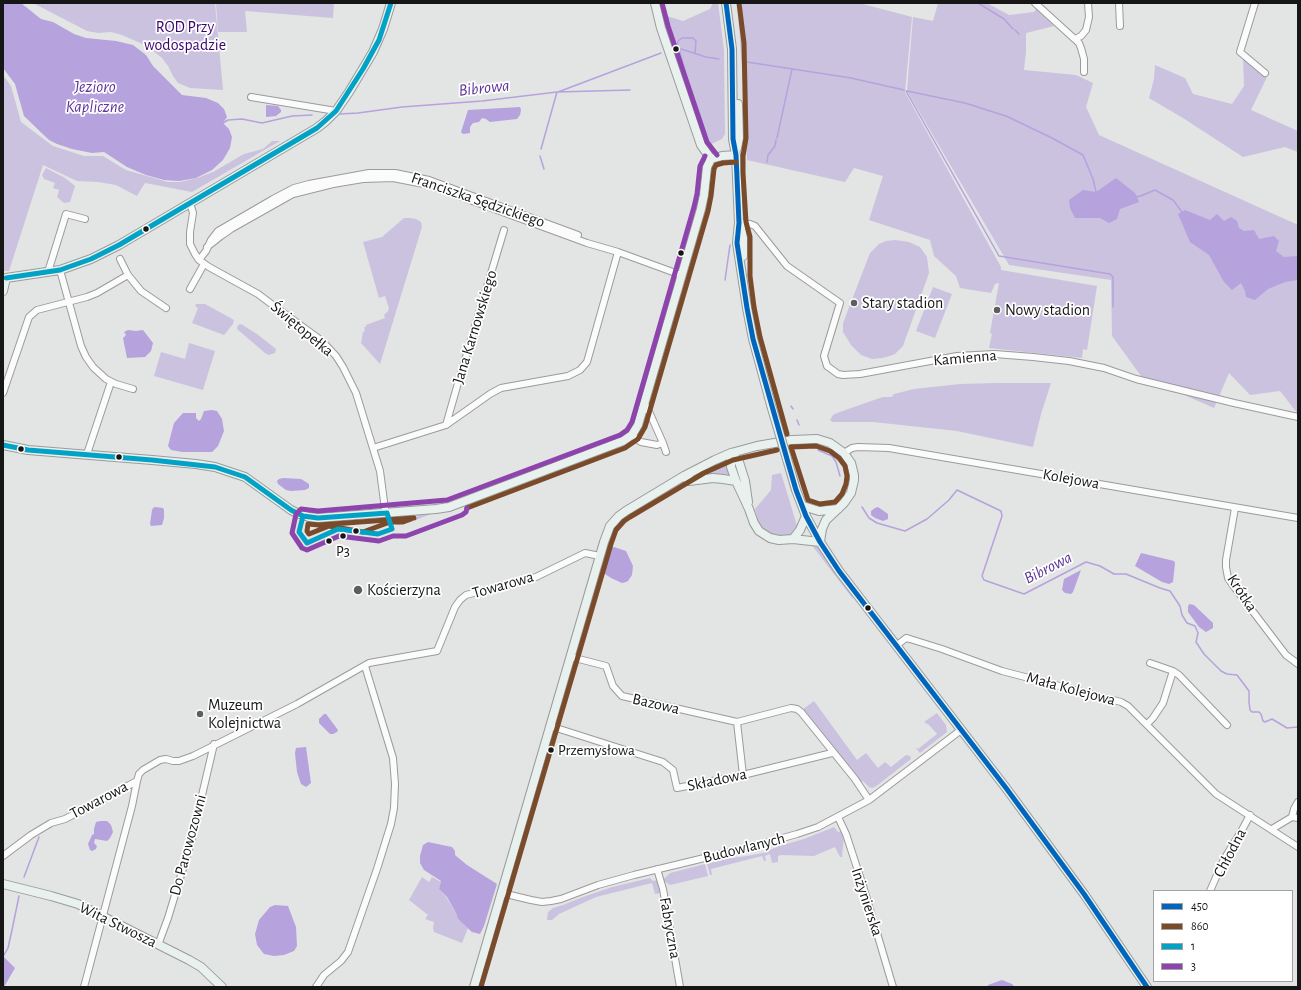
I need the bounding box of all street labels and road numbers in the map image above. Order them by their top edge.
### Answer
street label: Franciszka Sędzickiego [409,168,547,232]
street label: Jana Karnowskiego [449,268,501,386]
street label: Świętopełka [267,297,337,361]
street label: Kamienna [932,346,998,370]
street label: Kolejowa [1041,465,1101,493]
street label: Towarowa [470,567,536,603]
street label: Krótka [1223,571,1261,615]
street label: Mała Kolejowa [1024,668,1118,710]
street label: Bazowa [631,689,681,719]
street label: Składowa [686,764,748,796]
street label: Towarowa [67,777,131,823]
street label: Do Parowozowni [165,792,211,898]
street label: Chłodna [1209,825,1251,881]
street label: Budowlanych [701,829,787,867]
street label: Inżynierska [847,865,887,939]
street label: Fabryczna [655,896,685,960]
street label: Wita Stwosza [76,898,160,952]

